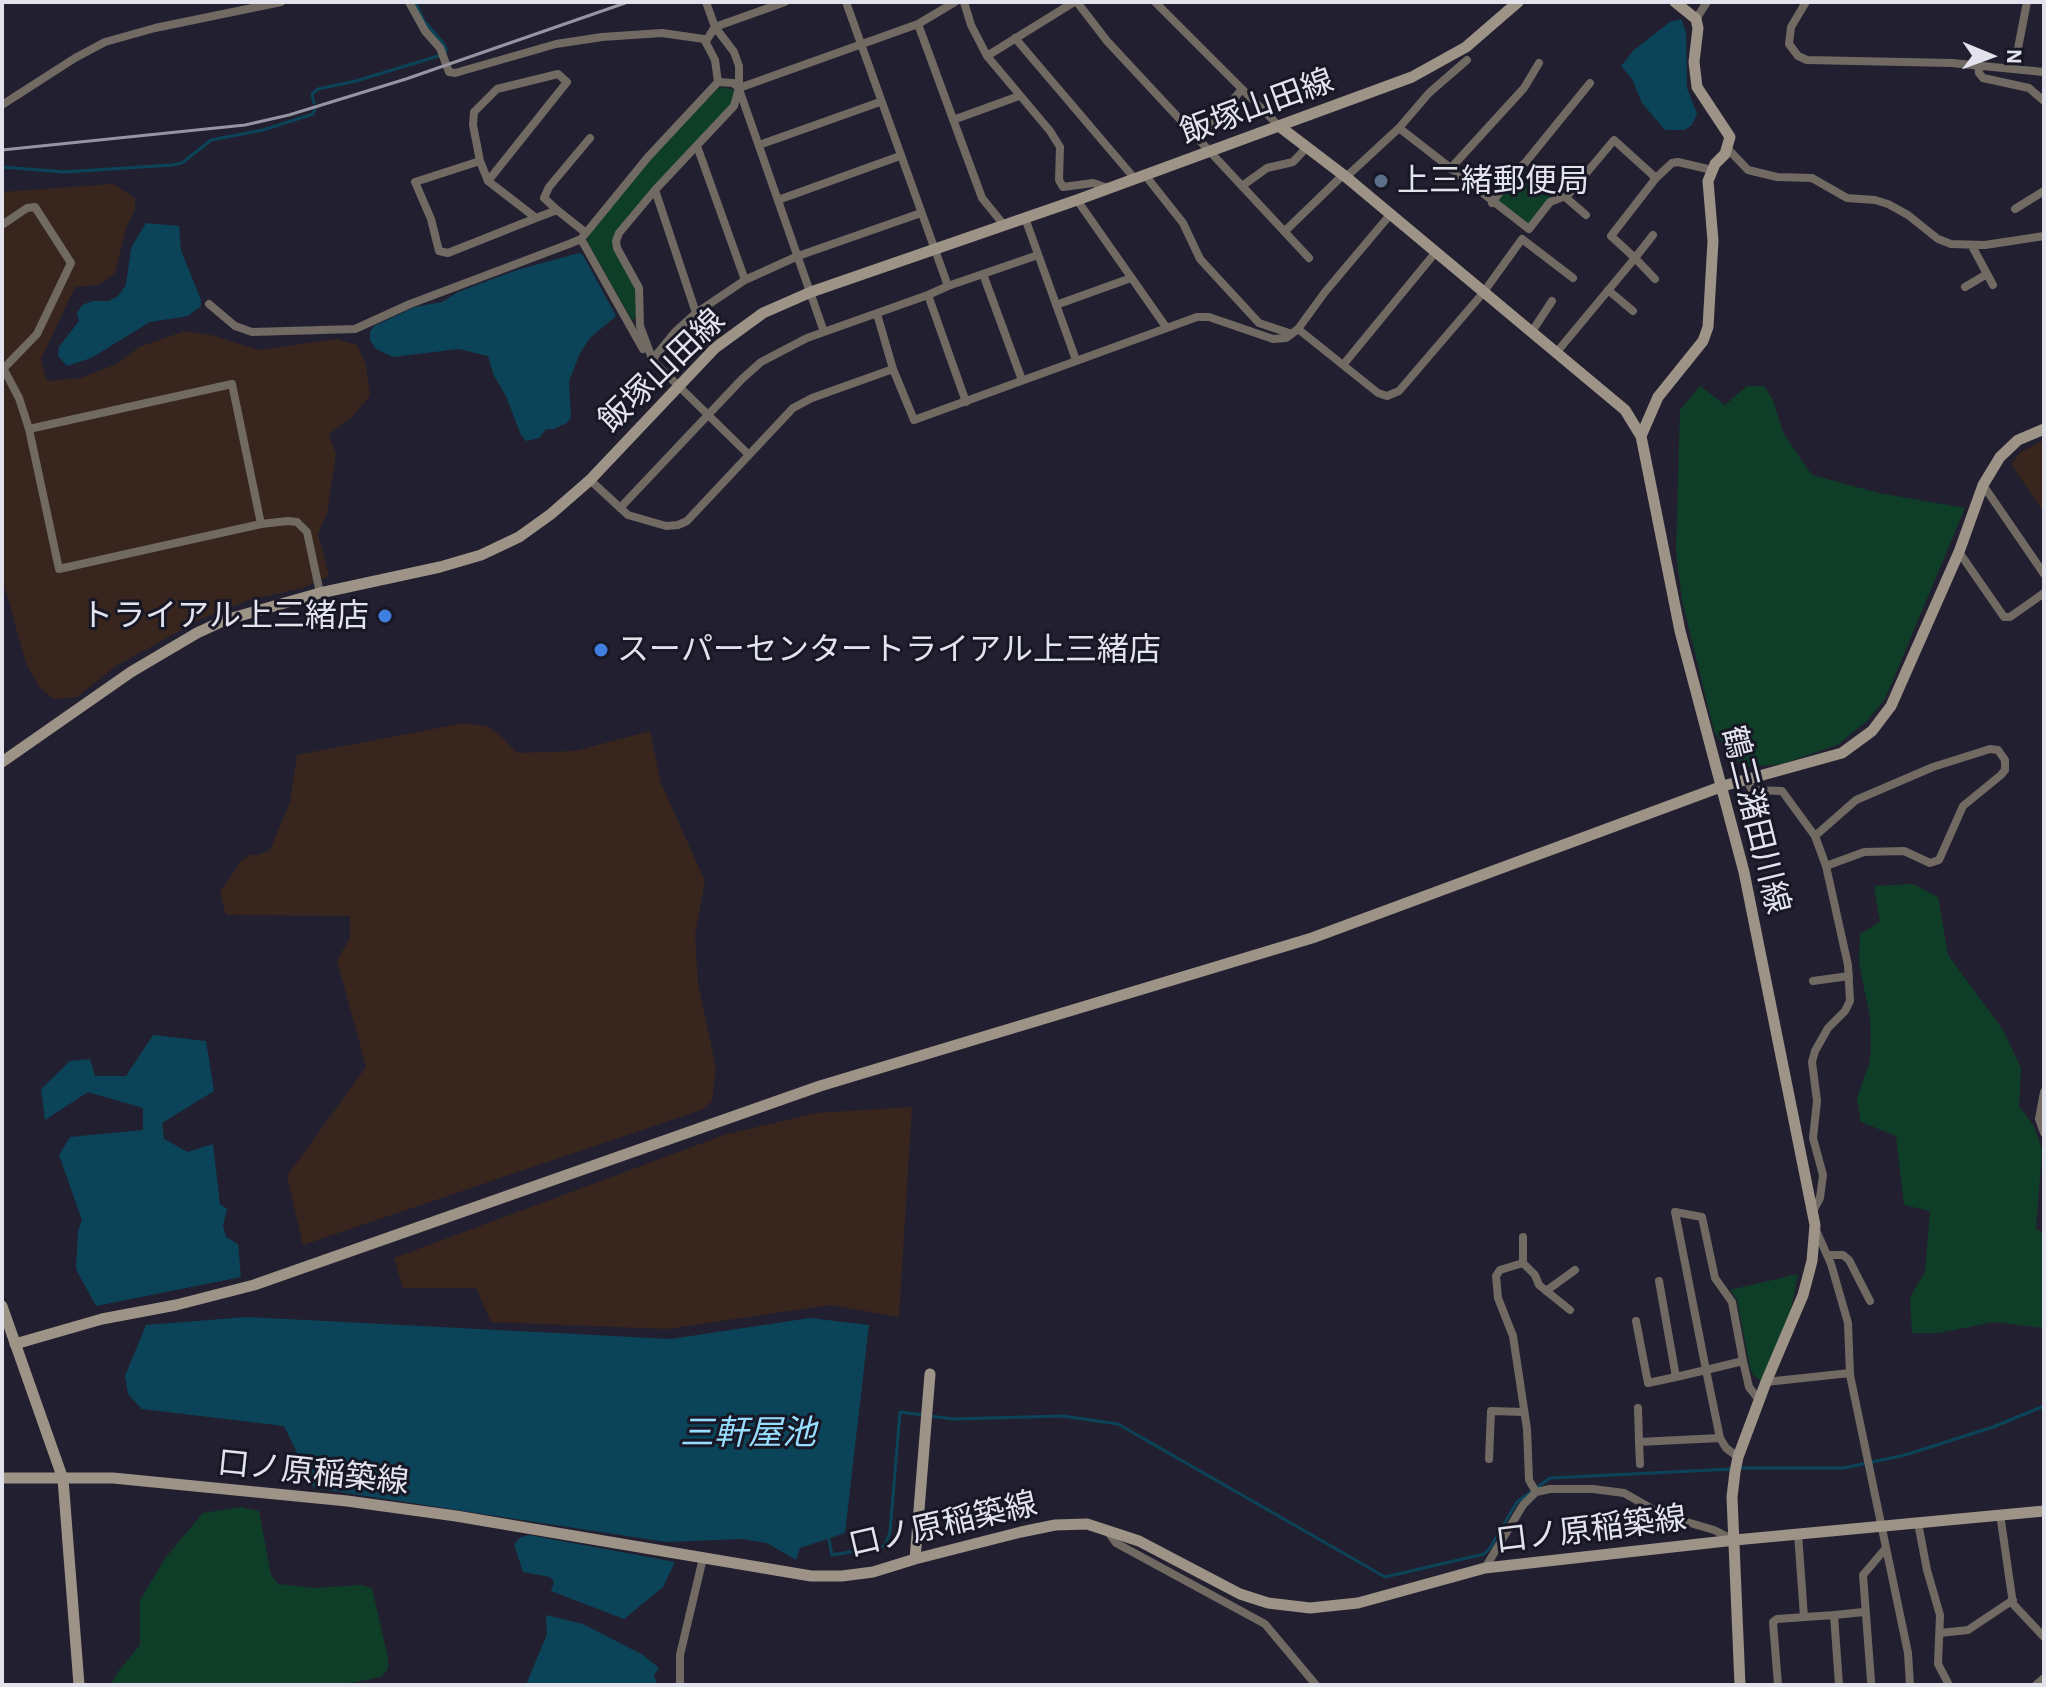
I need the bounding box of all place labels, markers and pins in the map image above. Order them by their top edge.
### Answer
place label: 上三緒郵便局 [1397,162,1589,200]
marker: 上三緒郵便局 [1372,172,1390,190]
place label: トライアル上三緒店 [81,597,369,635]
marker: トライアル上三緒店 [376,607,394,625]
place label: スーパーセンタートライアル上三緒店 [617,631,1161,669]
marker: スーパーセンタートライアル上三緒店 [592,641,610,659]

